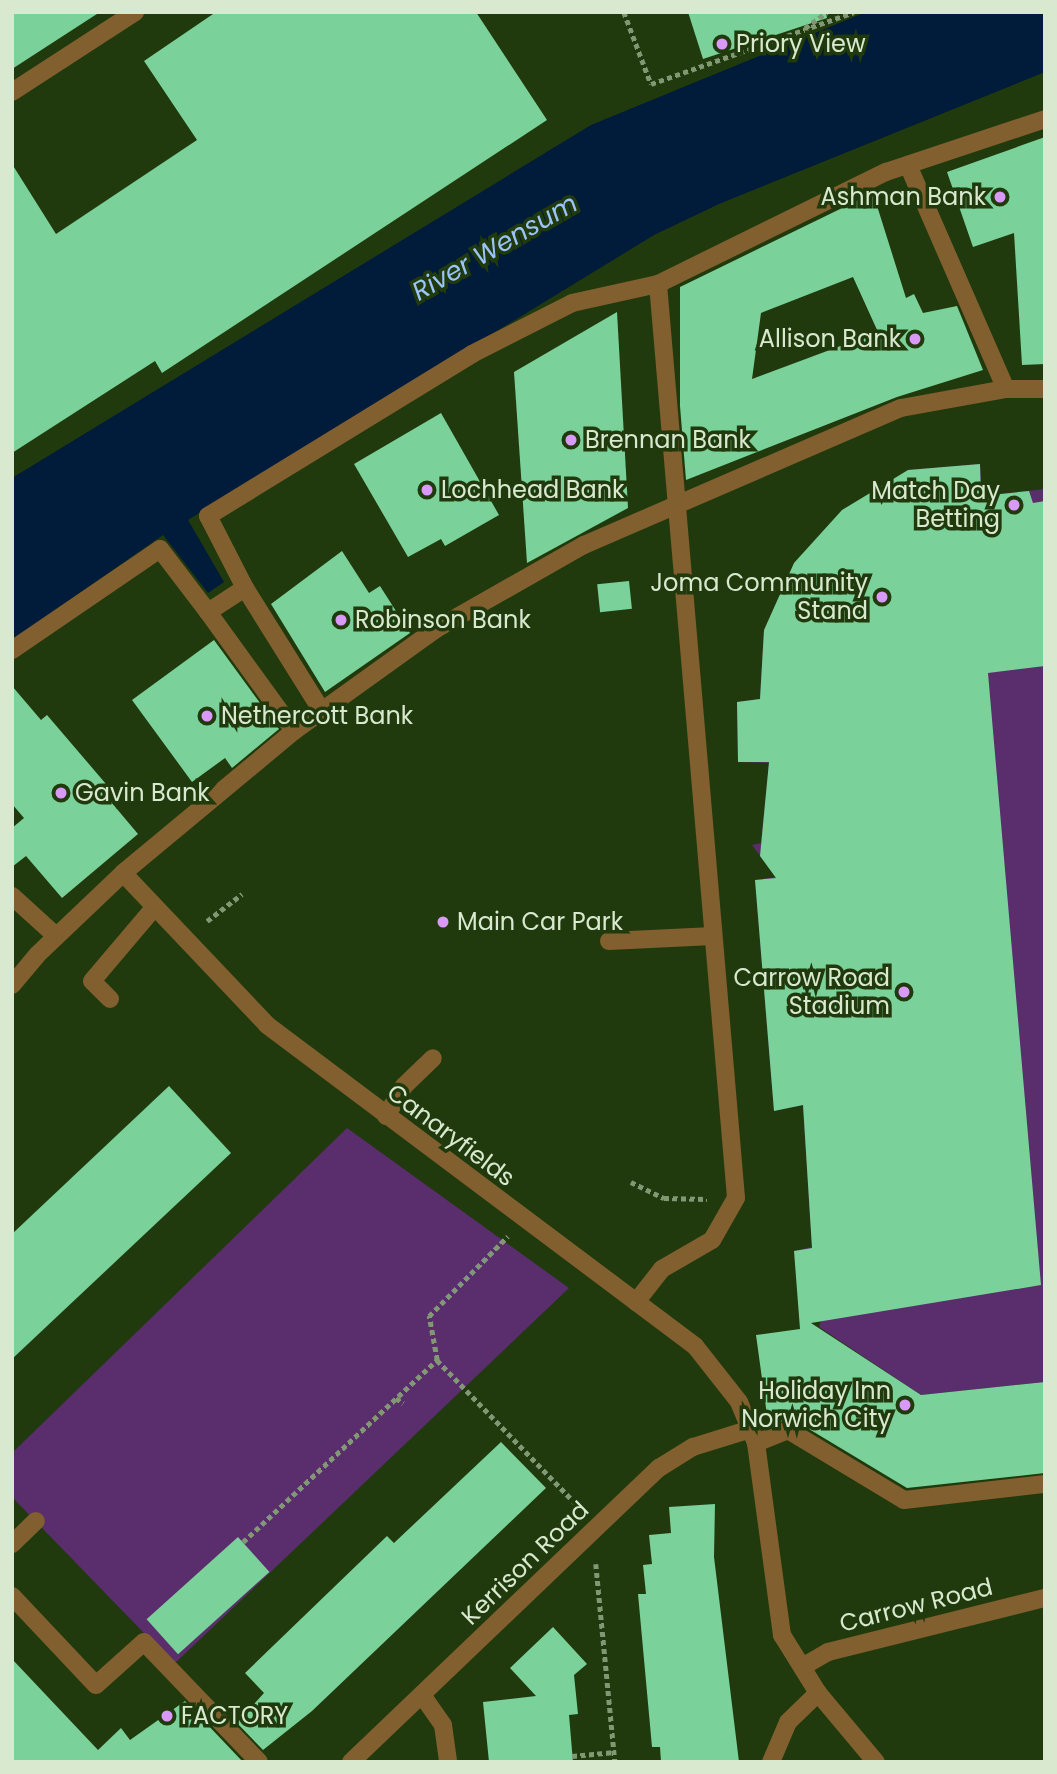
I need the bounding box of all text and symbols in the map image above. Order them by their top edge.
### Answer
place label: Priory View [736,30,866,58]
marker: Priory View [714,36,730,52]
place label: Ashman Bank [821,183,986,211]
water label: River Wensum [407,188,583,308]
marker: Ashman Bank [992,189,1008,205]
place label: Allison Bank [759,325,901,353]
marker: Allison Bank [907,331,923,347]
place label: Brennan Bank [585,426,751,454]
marker: Brennan Bank [563,432,579,448]
place label: Lochhead Bank [441,476,624,504]
place label: Match Day Betting [871,477,1000,533]
marker: Lochhead Bank [419,482,435,498]
marker: Match Day Betting [1006,497,1022,513]
place label: Joma Community Stand [650,569,868,625]
marker: Joma Community Stand [874,589,890,605]
place label: Robinson Bank [355,606,531,634]
marker: Robinson Bank [333,612,349,628]
place label: Nethercott Bank [221,702,413,730]
marker: Nethercott Bank [199,708,215,724]
place label: Gavin Bank [75,779,210,807]
marker: Gavin Bank [53,785,69,801]
place label: Main Car Park [457,908,623,936]
marker: Main Car Park [435,914,451,930]
place label: Carrow Road Stadium [733,964,890,1020]
marker: Carrow Road Stadium [896,984,912,1000]
street label: Canaryfields [382,1078,520,1192]
place label: Holiday Inn Norwich City [741,1377,891,1433]
marker: Holiday Inn Norwich City [897,1397,913,1413]
street label: Kerrison Road [456,1495,594,1631]
street label: Carrow Road [837,1572,995,1638]
place label: FACTORY [181,1702,288,1730]
marker: FACTORY [159,1708,175,1724]

